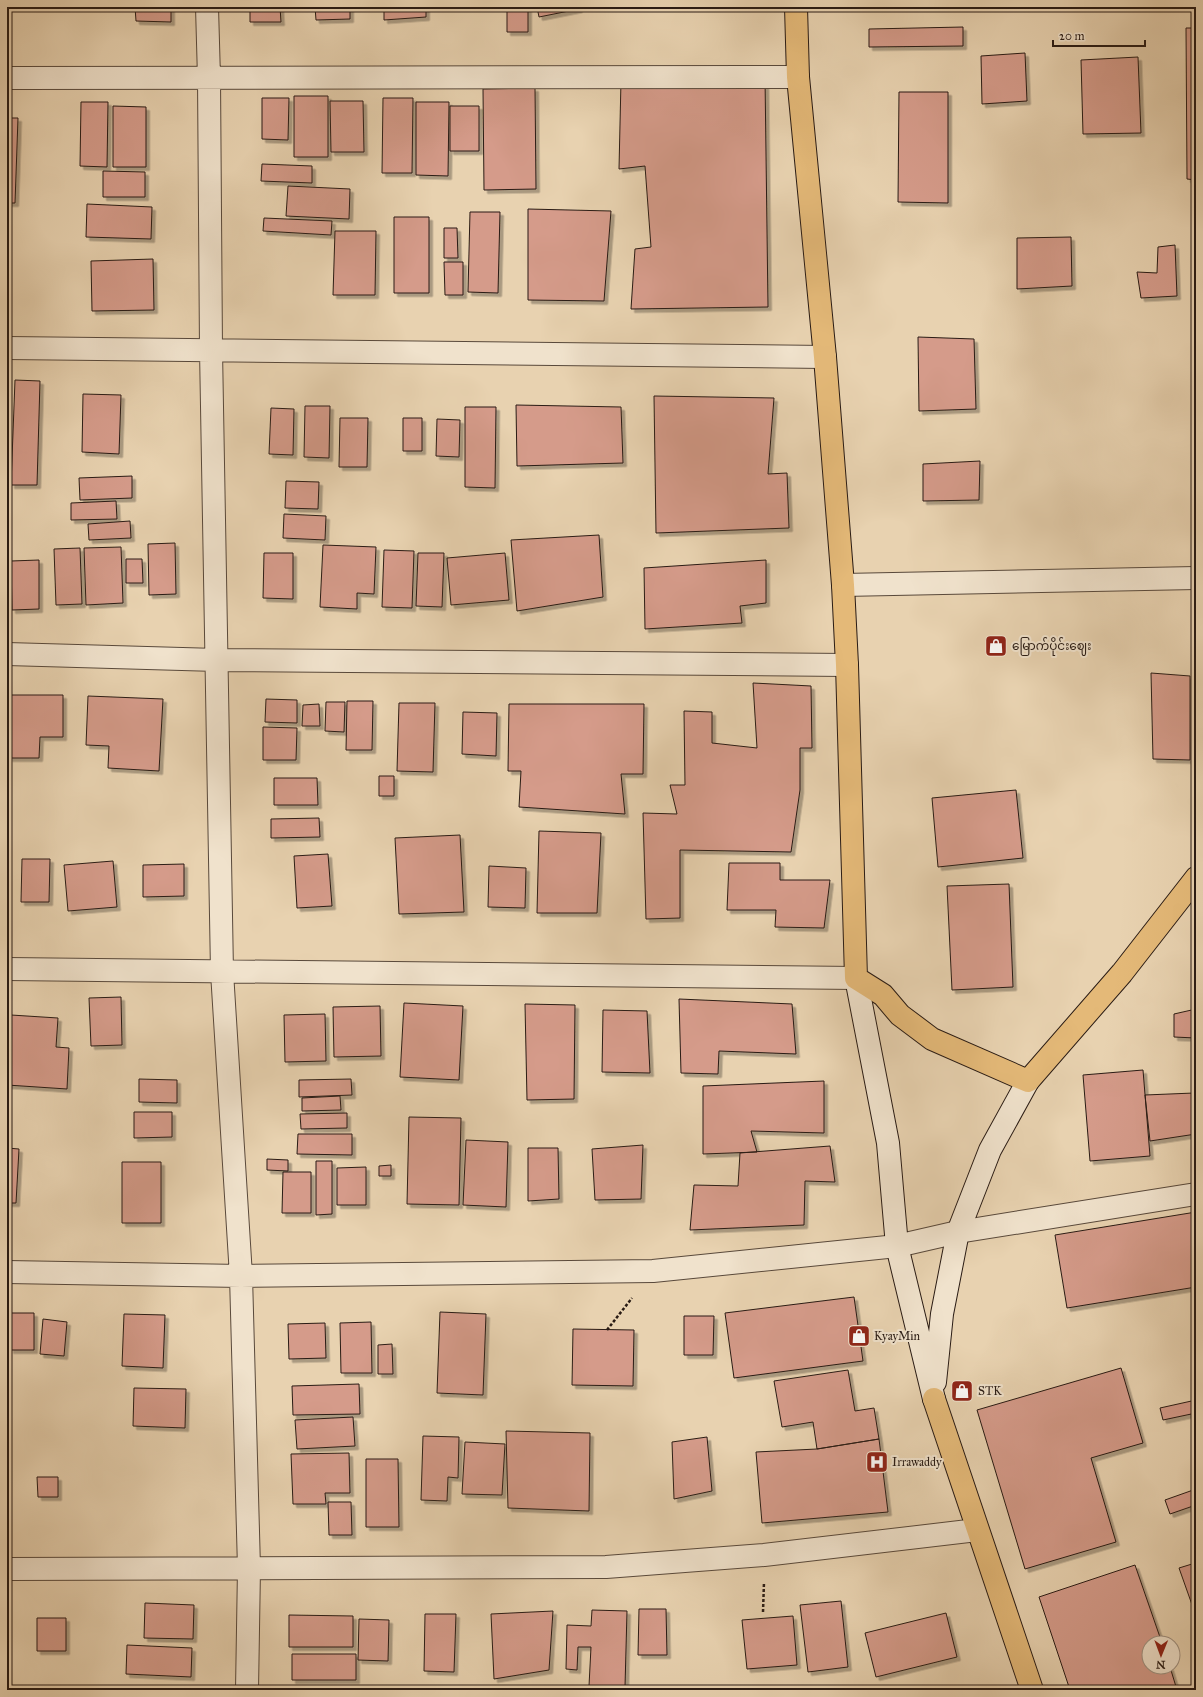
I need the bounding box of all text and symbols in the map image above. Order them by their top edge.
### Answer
scale bar [1053,22,1145,48]
text: 20 m [1059,29,1085,43]
shop icon: မြောက်ပိုင်းဈေး [983,633,1009,659]
place label: မြောက်ပိုင်းဈေး [1012,637,1091,656]
shop icon: KyayMin [846,1323,872,1349]
place label: KyayMin [874,1329,921,1343]
shop icon: STK [949,1378,975,1404]
place label: STK [978,1384,1002,1398]
hospital icon: Irrawaddy [864,1449,890,1475]
place label: Irrawaddy [892,1455,942,1469]
north arrow [1141,1635,1181,1675]
text: N [1155,1658,1166,1671]

